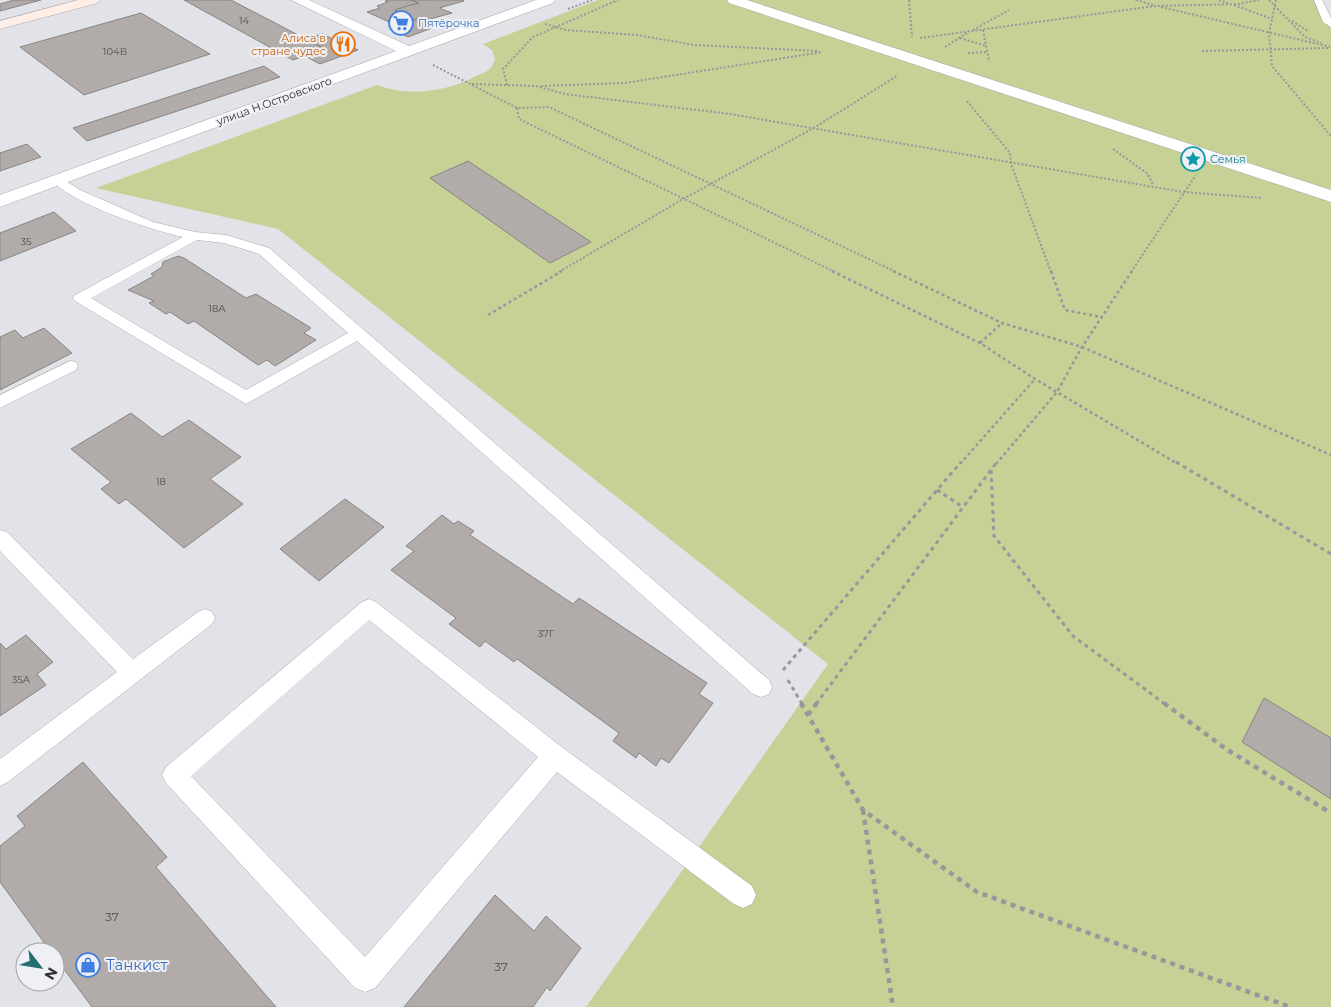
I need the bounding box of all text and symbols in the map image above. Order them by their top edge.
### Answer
supermarket icon: Пятёрочка [388,10,414,36]
house number: 14 [239,14,249,27]
place label: Пятёрочка [418,16,479,30]
place label: Алиса в стране чудес [251,31,326,58]
restaurant icon: Алиса в стране чудес [330,31,356,57]
house number: 104В [103,45,127,58]
street label: улица Н.Островского [214,74,334,129]
place icon: Семья [1180,146,1206,172]
place label: Семья [1210,152,1246,166]
house number: 35 [20,235,32,248]
house number: 18А [208,302,226,315]
house number: 18 [156,475,166,488]
house number: 37Г [537,627,555,640]
house number: 35А [12,673,31,686]
house number: 37 [105,909,119,924]
north arrow [15,942,65,992]
shop icon: Танкист [75,952,101,978]
place label: Танкист [106,955,169,974]
house number: 37 [494,959,508,974]
text: N [41,964,62,983]

